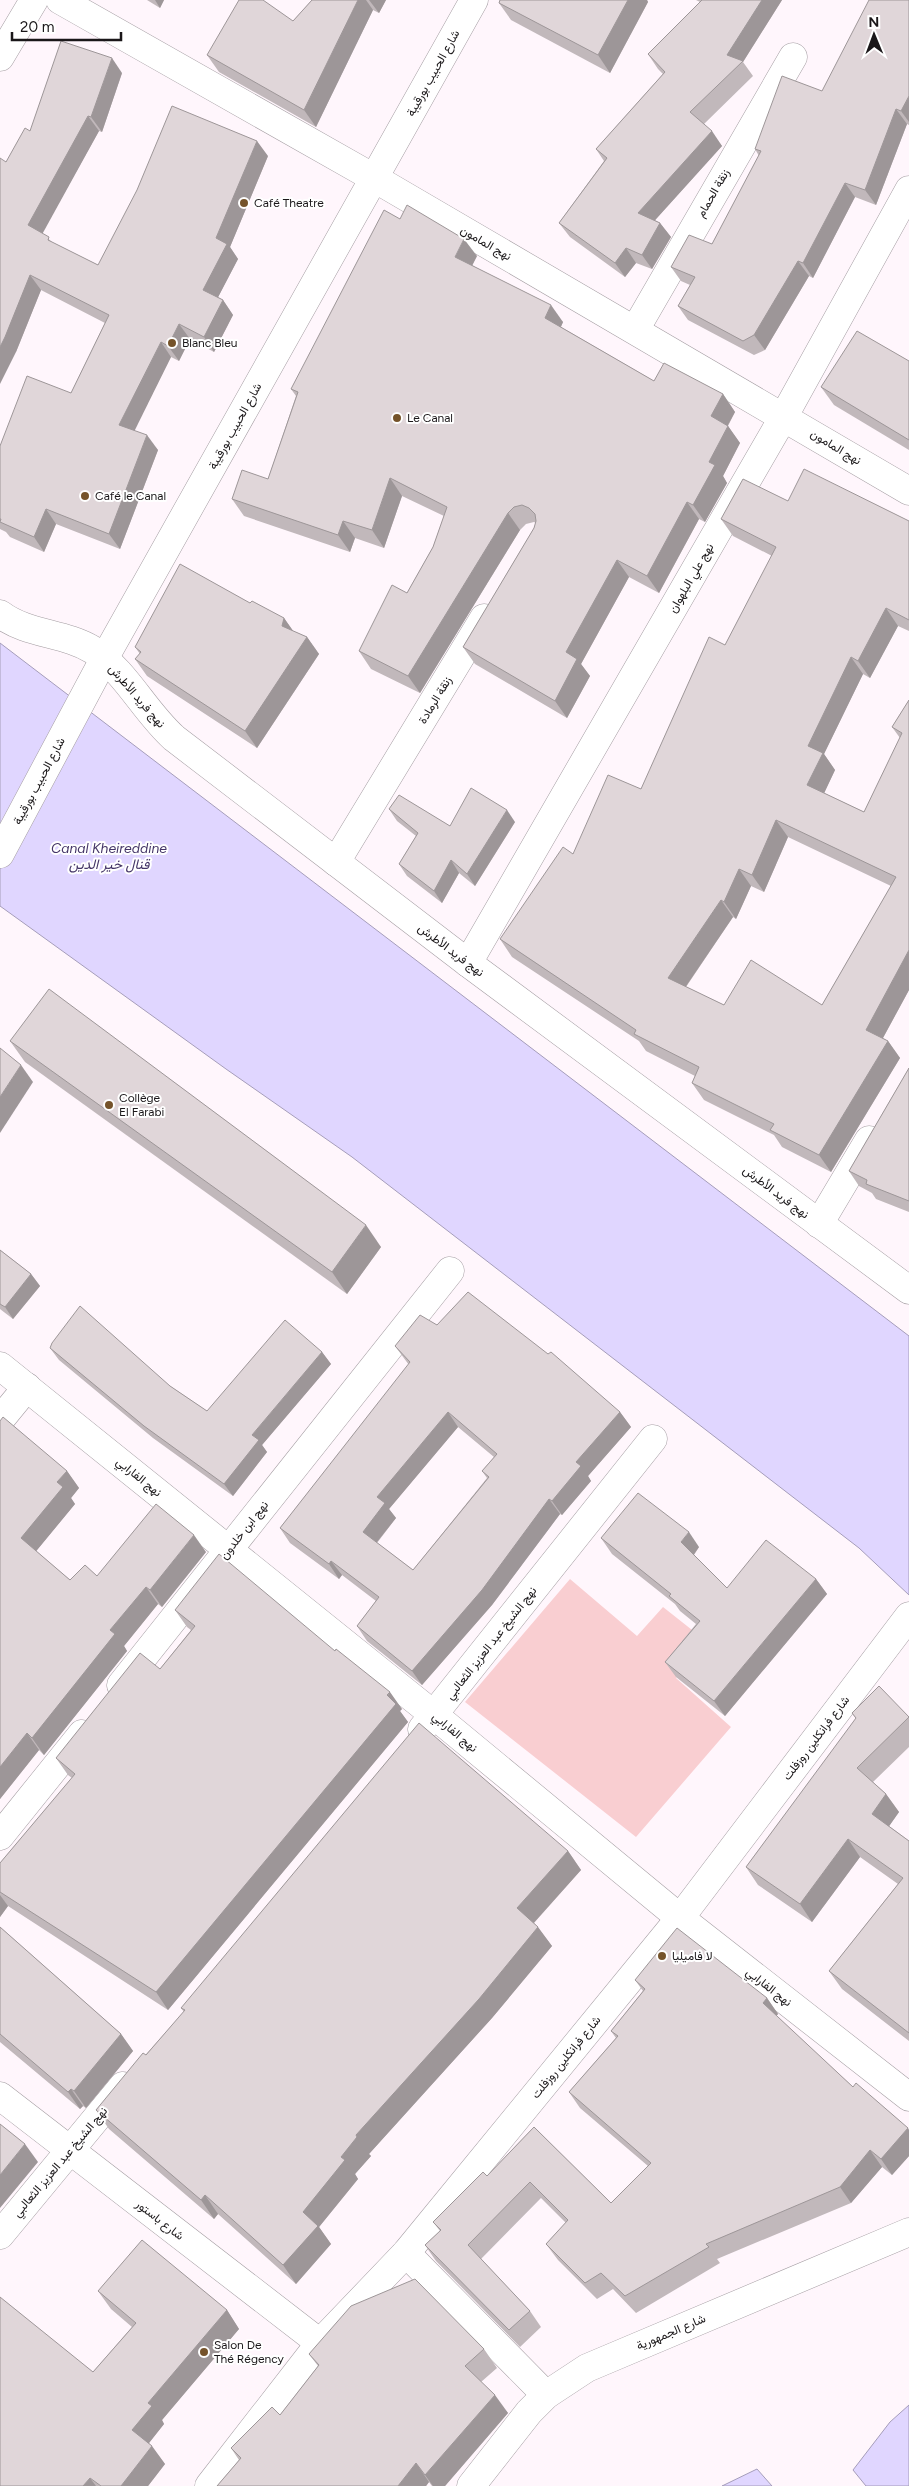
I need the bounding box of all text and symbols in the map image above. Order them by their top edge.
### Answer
scale bar [12,10,121,42]
north arrow [849,10,899,60]
text: N [868,14,879,31]
text: 20 m [20,18,54,36]
street label: شارع الحبيب بورقيبة [403,27,464,120]
street label: زنقة الحمام [694,166,733,220]
place label: Café Theatre [254,196,324,210]
marker: Café Theatre [238,197,250,209]
street label: نهج المامون [457,223,514,265]
place label: Blanc Bleu [182,336,237,350]
marker: Blanc Bleu [166,337,178,349]
street label: شارع الحبيب بورقيبة [205,380,266,473]
place label: Le Canal [407,411,453,425]
marker: Le Canal [391,412,403,424]
street label: نهج المامون [807,426,864,469]
place label: Café le Canal [95,489,166,503]
marker: Café le Canal [79,490,91,502]
street label: نهج علي البلهوان [665,541,719,617]
street label: نهج فريد الأطرش [104,662,168,732]
street label: زنقة الرمادة [415,674,455,727]
street label: شارع الحبيب بورقيبة [10,735,70,828]
water label: Canal Kheireddine قنال خير الدين [51,840,167,873]
street label: نهج فريد الأطرش [414,921,487,981]
place label: Collège El Farabi [119,1091,164,1119]
marker: Collège El Farabi [103,1099,115,1111]
street label: نهج فريد الأطرش [739,1163,812,1223]
street label: نهج الفارابي [112,1454,165,1502]
street label: نهج ابن خلدون [217,1498,273,1563]
street label: نهج الشيخ عبد العزيز الثعالبي [443,1584,542,1704]
street label: شارع فرانكلين روزفلت [780,1693,854,1784]
street label: نهج الفارابي [428,1709,480,1757]
place label: لا فاميليا [672,1949,712,1963]
marker: لا فاميليا [656,1950,668,1962]
street label: نهج الفارابي [741,1965,795,2012]
street label: شارع فرانكلين روزفلت [528,2013,605,2102]
street label: نهج الشيخ عبد العزيز الثعالبي [10,2104,113,2222]
street label: شارع باستور [131,2196,187,2245]
street label: شارع الجمهورية [634,2311,708,2355]
place label: Salon De Thé Régency [214,2338,285,2366]
marker: Salon De Thé Régency [198,2346,210,2358]

